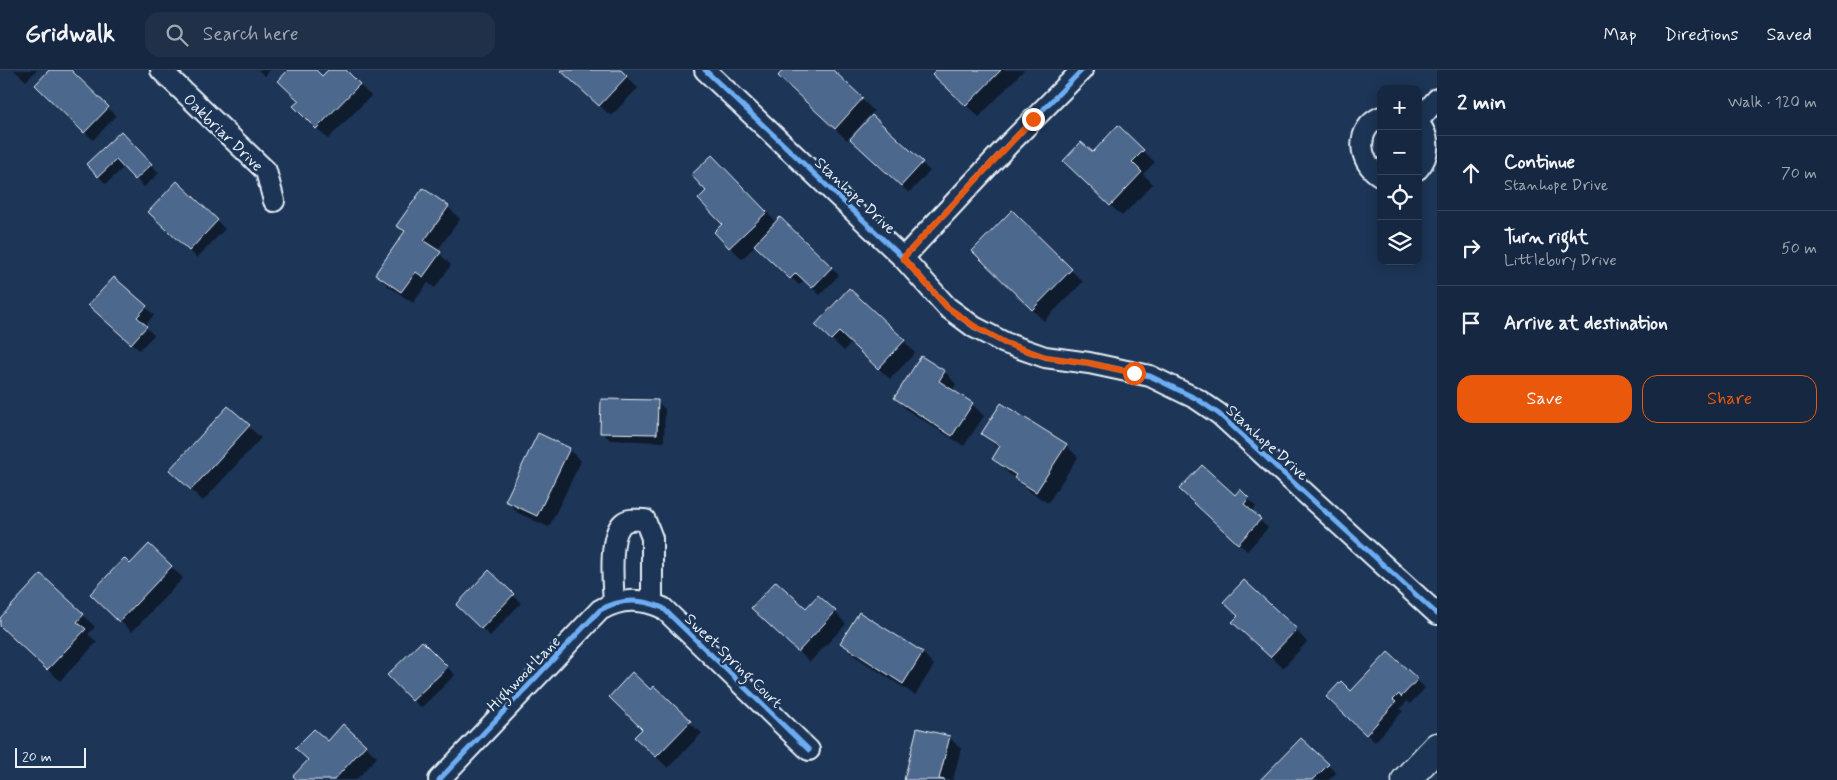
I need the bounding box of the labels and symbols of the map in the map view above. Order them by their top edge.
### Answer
street label: Oakbriar Drive [178,90,267,177]
route end [1022,108,1045,131]
street label: Stanhope Drive [810,153,901,240]
route start [1123,362,1146,385]
street label: Stanhope Drive [1221,400,1313,486]
street label: Sweet Spring Court [679,609,786,714]
street label: Highwood Lane [483,632,566,717]
scale bar [15,745,86,768]

